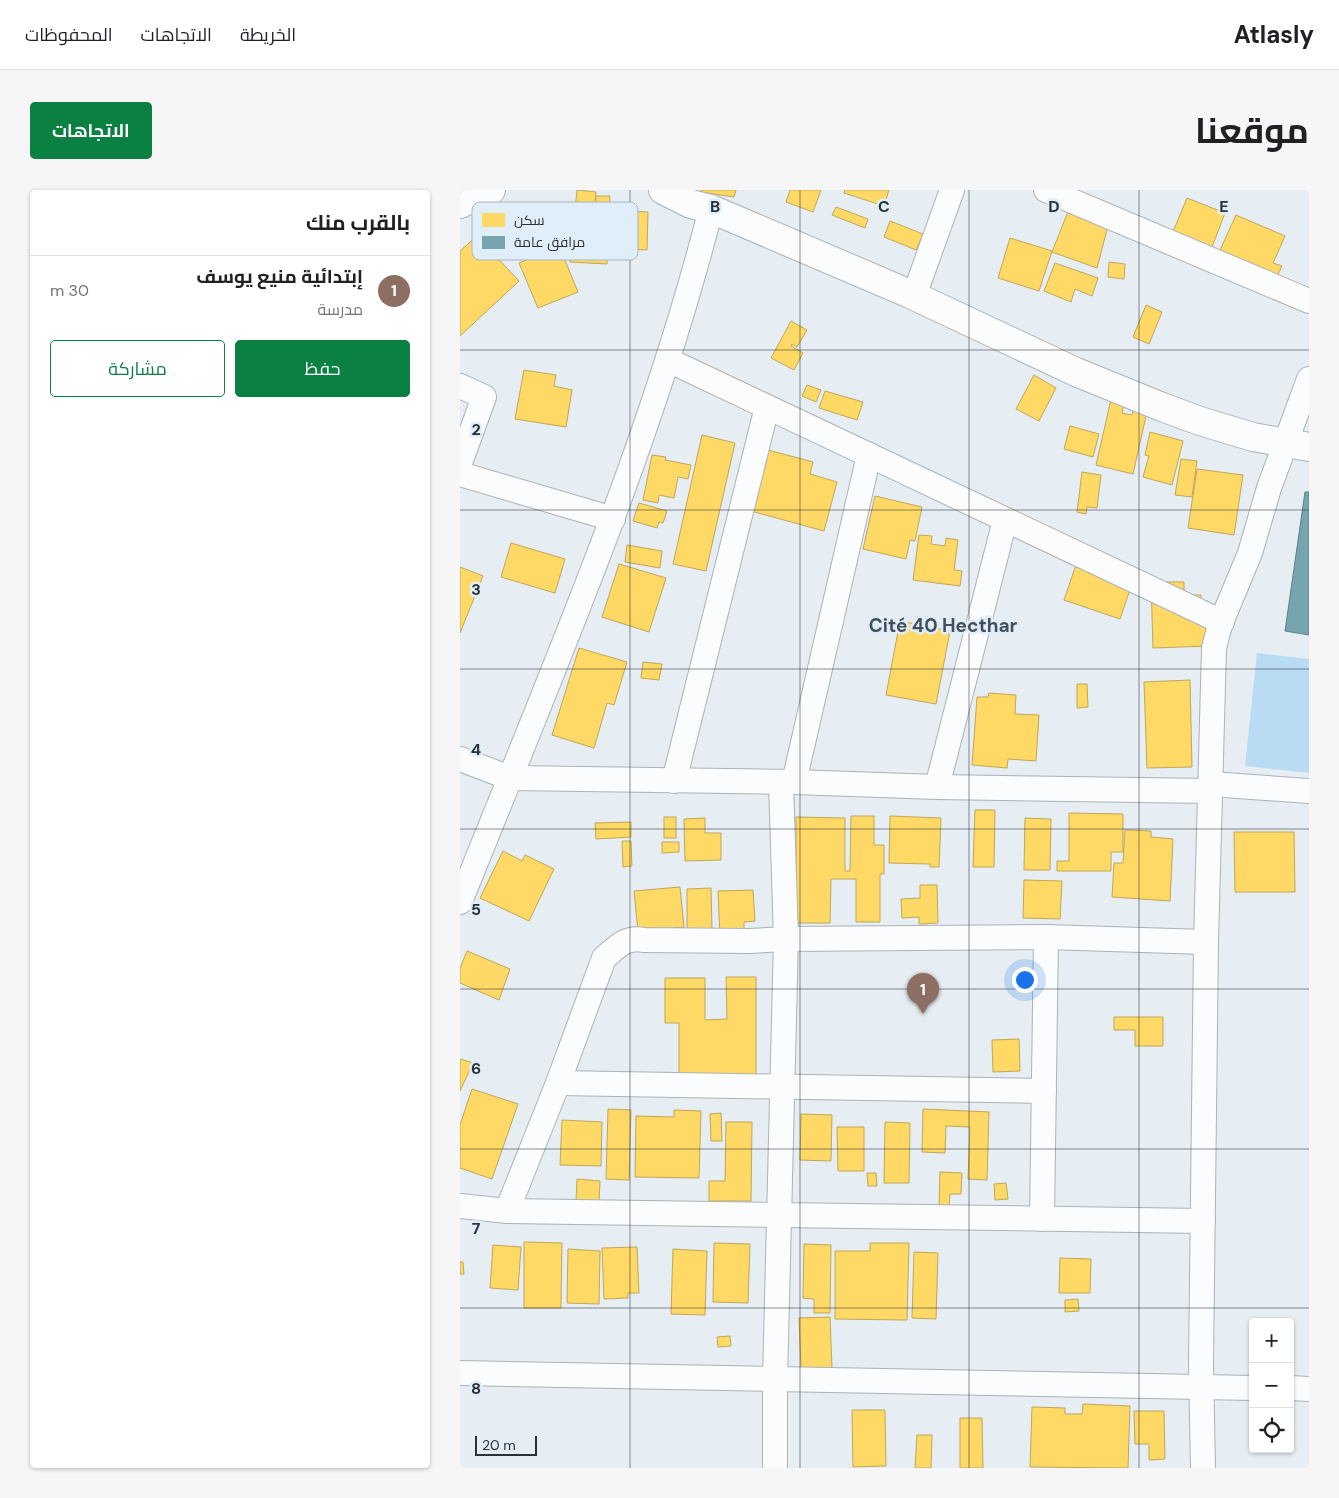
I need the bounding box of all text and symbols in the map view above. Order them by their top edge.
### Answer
text: Atlasly [1234,19,1314,50]
text: المحفوظات [25,23,113,47]
text: الاتجاهات [141,23,212,47]
text: الخريطة [240,23,296,47]
button: الاتجاهات [30,102,152,159]
text: موقعنا [1195,108,1309,154]
text: B [710,196,720,217]
text: C [878,196,890,217]
text: D [1048,196,1060,217]
text: E [1219,196,1229,217]
legend [472,202,638,260]
text: بالقرب منك [306,209,410,237]
text: سكن [514,211,545,229]
text: مرافق عامة [514,233,585,251]
text: إبتدائية منيع يوسف [196,264,363,289]
text: 30 m [50,280,89,301]
text: 1 [391,280,397,301]
text: مدرسة [317,299,363,320]
button: مشاركة [50,340,225,397]
button: حفظ [235,340,410,397]
text: 2 [471,419,481,440]
text: 3 [471,579,481,600]
district label: Cité 40 Hecthar [869,613,1018,638]
text: 4 [471,739,481,760]
text: 5 [471,899,481,920]
your location [1012,967,1038,993]
pin: 1 [907,973,939,1014]
text: 6 [471,1058,481,1079]
text: 7 [472,1218,481,1239]
map controls [1249,1318,1294,1453]
button: + [1249,1318,1294,1363]
button: − [1249,1363,1294,1408]
text: 8 [471,1378,481,1399]
button: locate [1249,1408,1294,1453]
scale bar [475,1433,538,1456]
text: 20 m [482,1436,516,1454]

